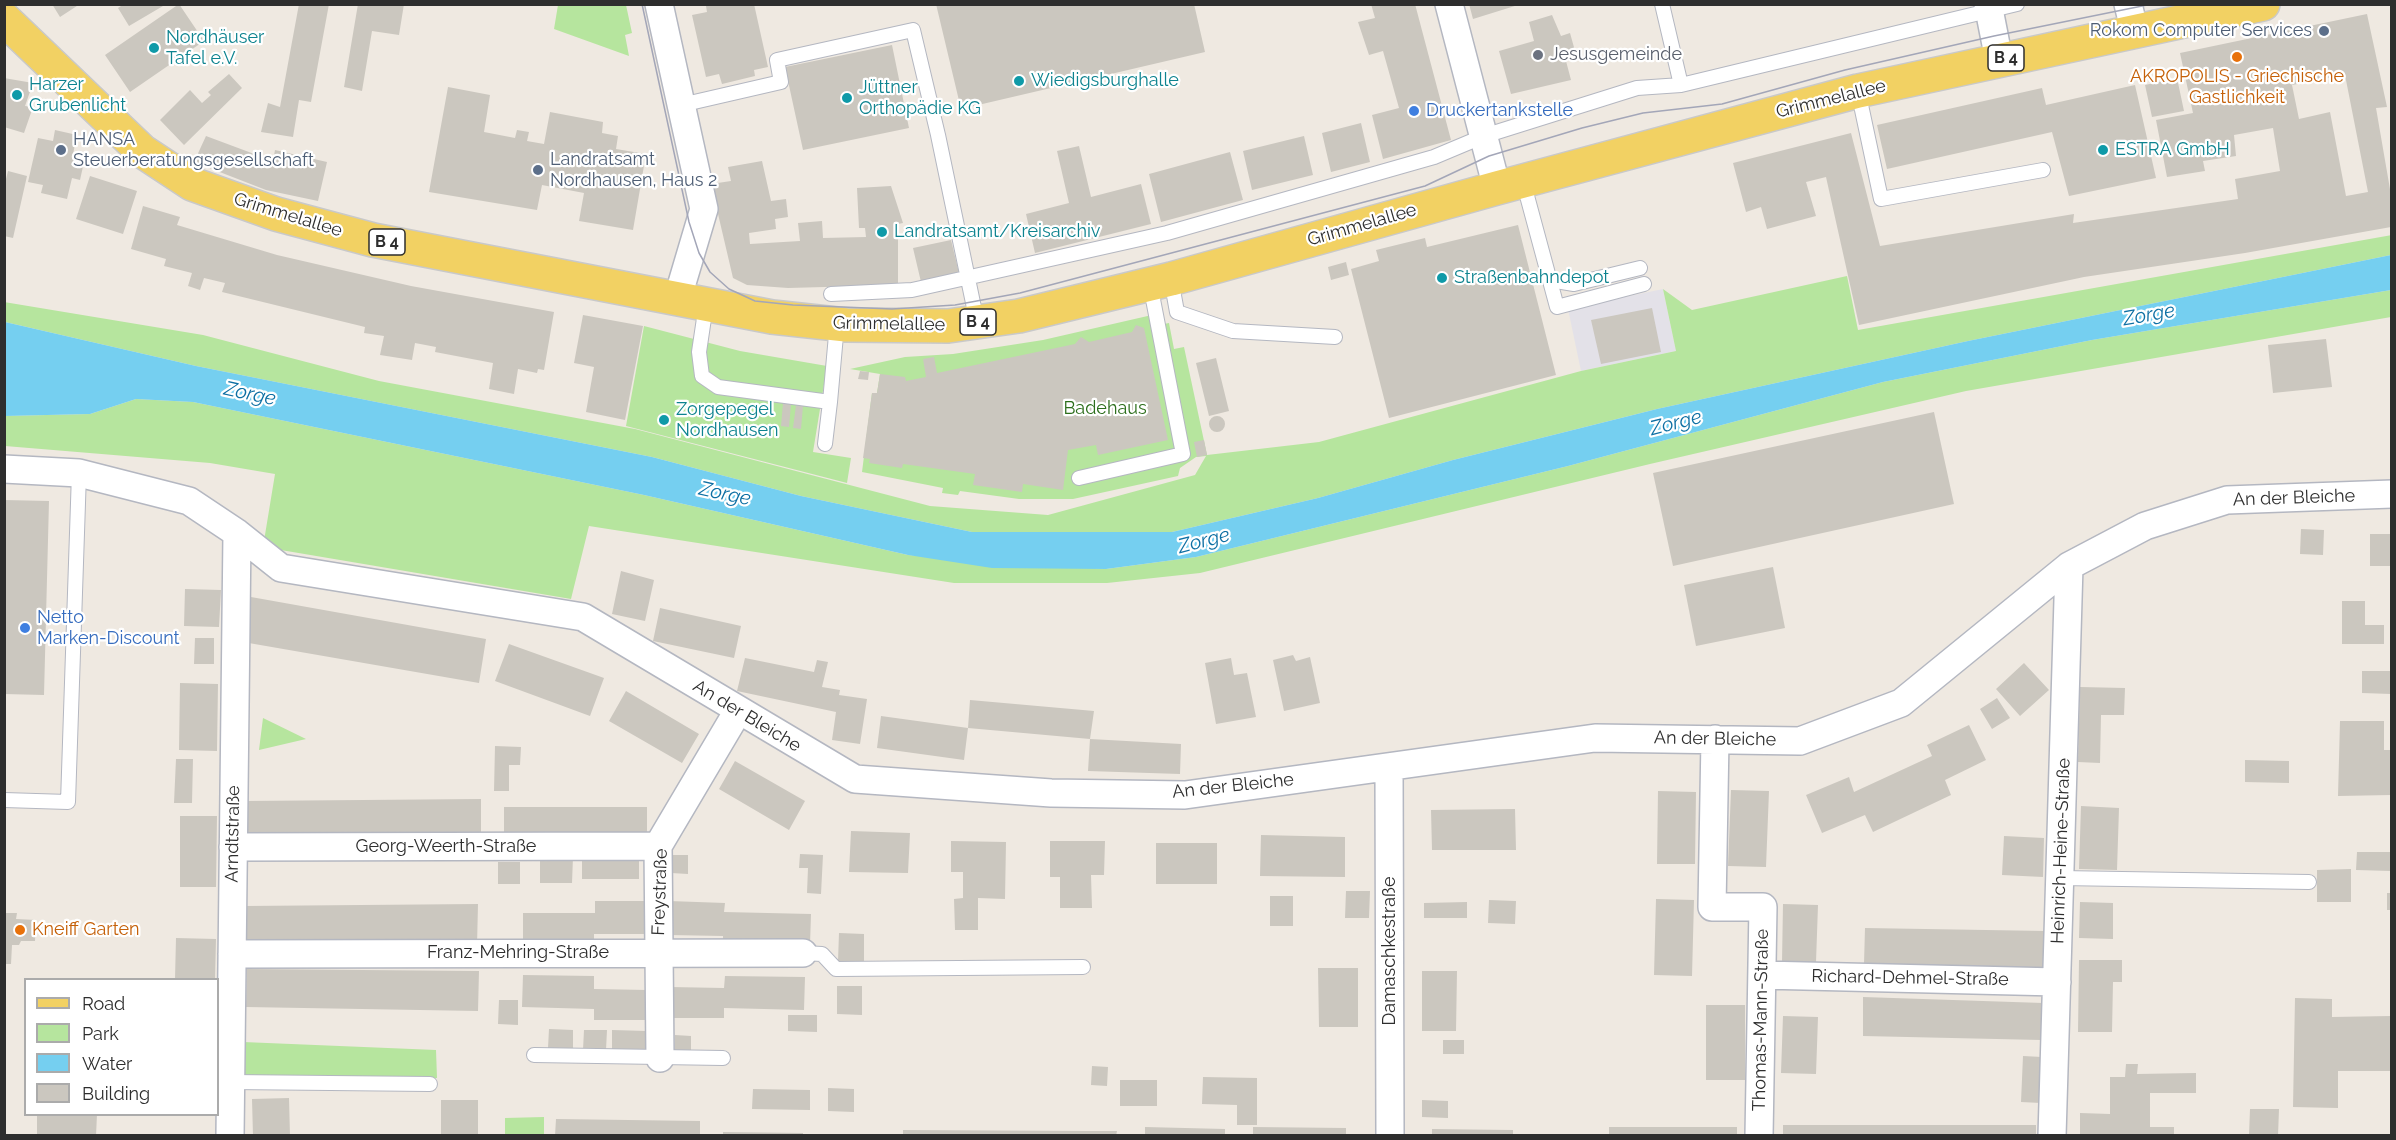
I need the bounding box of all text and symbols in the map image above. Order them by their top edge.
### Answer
place label: Rokom Computer Services [2090,20,2312,42]
marker: Rokom Computer Services [2317,24,2331,38]
place label: Nordhäuser Tafel e.V. [166,27,264,70]
marker: Nordhäuser Tafel e.V. [147,41,161,55]
place label: Jesusgemeinde [1550,44,1682,66]
road number: B 4 [1988,45,2024,71]
marker: Jesusgemeinde [1531,48,1545,62]
marker: AKROPOLIS - Griechische Gastlichkeit [2230,50,2244,64]
place label: AKROPOLIS - Griechische Gastlichkeit [2130,66,2344,109]
place label: Wiedigsburghalle [1031,70,1179,92]
place label: Harzer Grubenlicht [29,74,126,116]
marker: Wiedigsburghalle [1012,74,1026,88]
street label: Grimmelallee [1774,75,1888,123]
place label: Jüttner Orthopädie KG [859,77,981,119]
marker: Harzer Grubenlicht [10,88,24,102]
marker: Jüttner Orthopädie KG [840,91,854,105]
place label: Druckertankstelle [1426,100,1573,122]
marker: Druckertankstelle [1407,104,1421,118]
place label: HANSA Steuerberatungsgesellschaft [73,129,314,172]
place label: ESTRA GmbH [2115,139,2230,161]
marker: HANSA Steuerberatungsgesellschaft [54,143,68,157]
marker: ESTRA GmbH [2096,143,2110,157]
place label: Landratsamt Nordhausen, Haus 2 [550,149,717,192]
marker: Landratsamt Nordhausen, Haus 2 [531,163,545,177]
street label: Grimmelallee [231,188,345,242]
street label: Grimmelallee [1305,199,1419,251]
place label: Landratsamt/Kreisarchiv [894,221,1100,243]
marker: Landratsamt/Kreisarchiv [875,225,889,239]
road number: B 4 [369,229,405,255]
place label: Straßenbahndepot [1454,267,1609,289]
marker: Straßenbahndepot [1435,271,1449,285]
water label: Zorge [2121,299,2177,331]
road number: B 4 [960,309,996,335]
street label: Grimmelallee [833,312,945,336]
water label: Zorge [222,377,278,411]
park label: Badehaus [1063,398,1147,420]
place label: Zorgepegel Nordhausen [676,399,778,442]
water label: Zorge [1648,405,1704,441]
marker: Zorgepegel Nordhausen [657,413,671,427]
water label: Zorge [697,477,753,511]
street label: An der Bleiche [2233,485,2355,511]
water label: Zorge [1176,523,1232,559]
place label: Netto Marken-Discount [37,607,180,650]
marker: Netto Marken-Discount [18,621,32,635]
street label: An der Bleiche [689,675,805,757]
street label: An der Bleiche [1654,727,1776,751]
street label: Heinrich-Heine-Straße [2047,758,2075,944]
street label: An der Bleiche [1171,769,1295,803]
street label: Arndtstraße [221,785,245,883]
street label: Georg-Weerth-Straße [356,836,536,858]
street label: Freystraße [648,848,672,936]
street label: Damaschkestraße [1379,877,1401,1025]
place label: Kneiff Garten [32,919,140,941]
marker: Kneiff Garten [13,923,27,937]
street label: Thomas-Mann-Straße [1749,929,1773,1111]
street label: Franz-Mehring-Straße [427,942,609,964]
street label: Richard-Dehmel-Straße [1811,965,2009,991]
legend [24,978,219,1116]
text: Road [82,993,125,1014]
text: Park [82,1023,119,1044]
text: Water [82,1053,132,1074]
text: Building [82,1083,150,1104]

